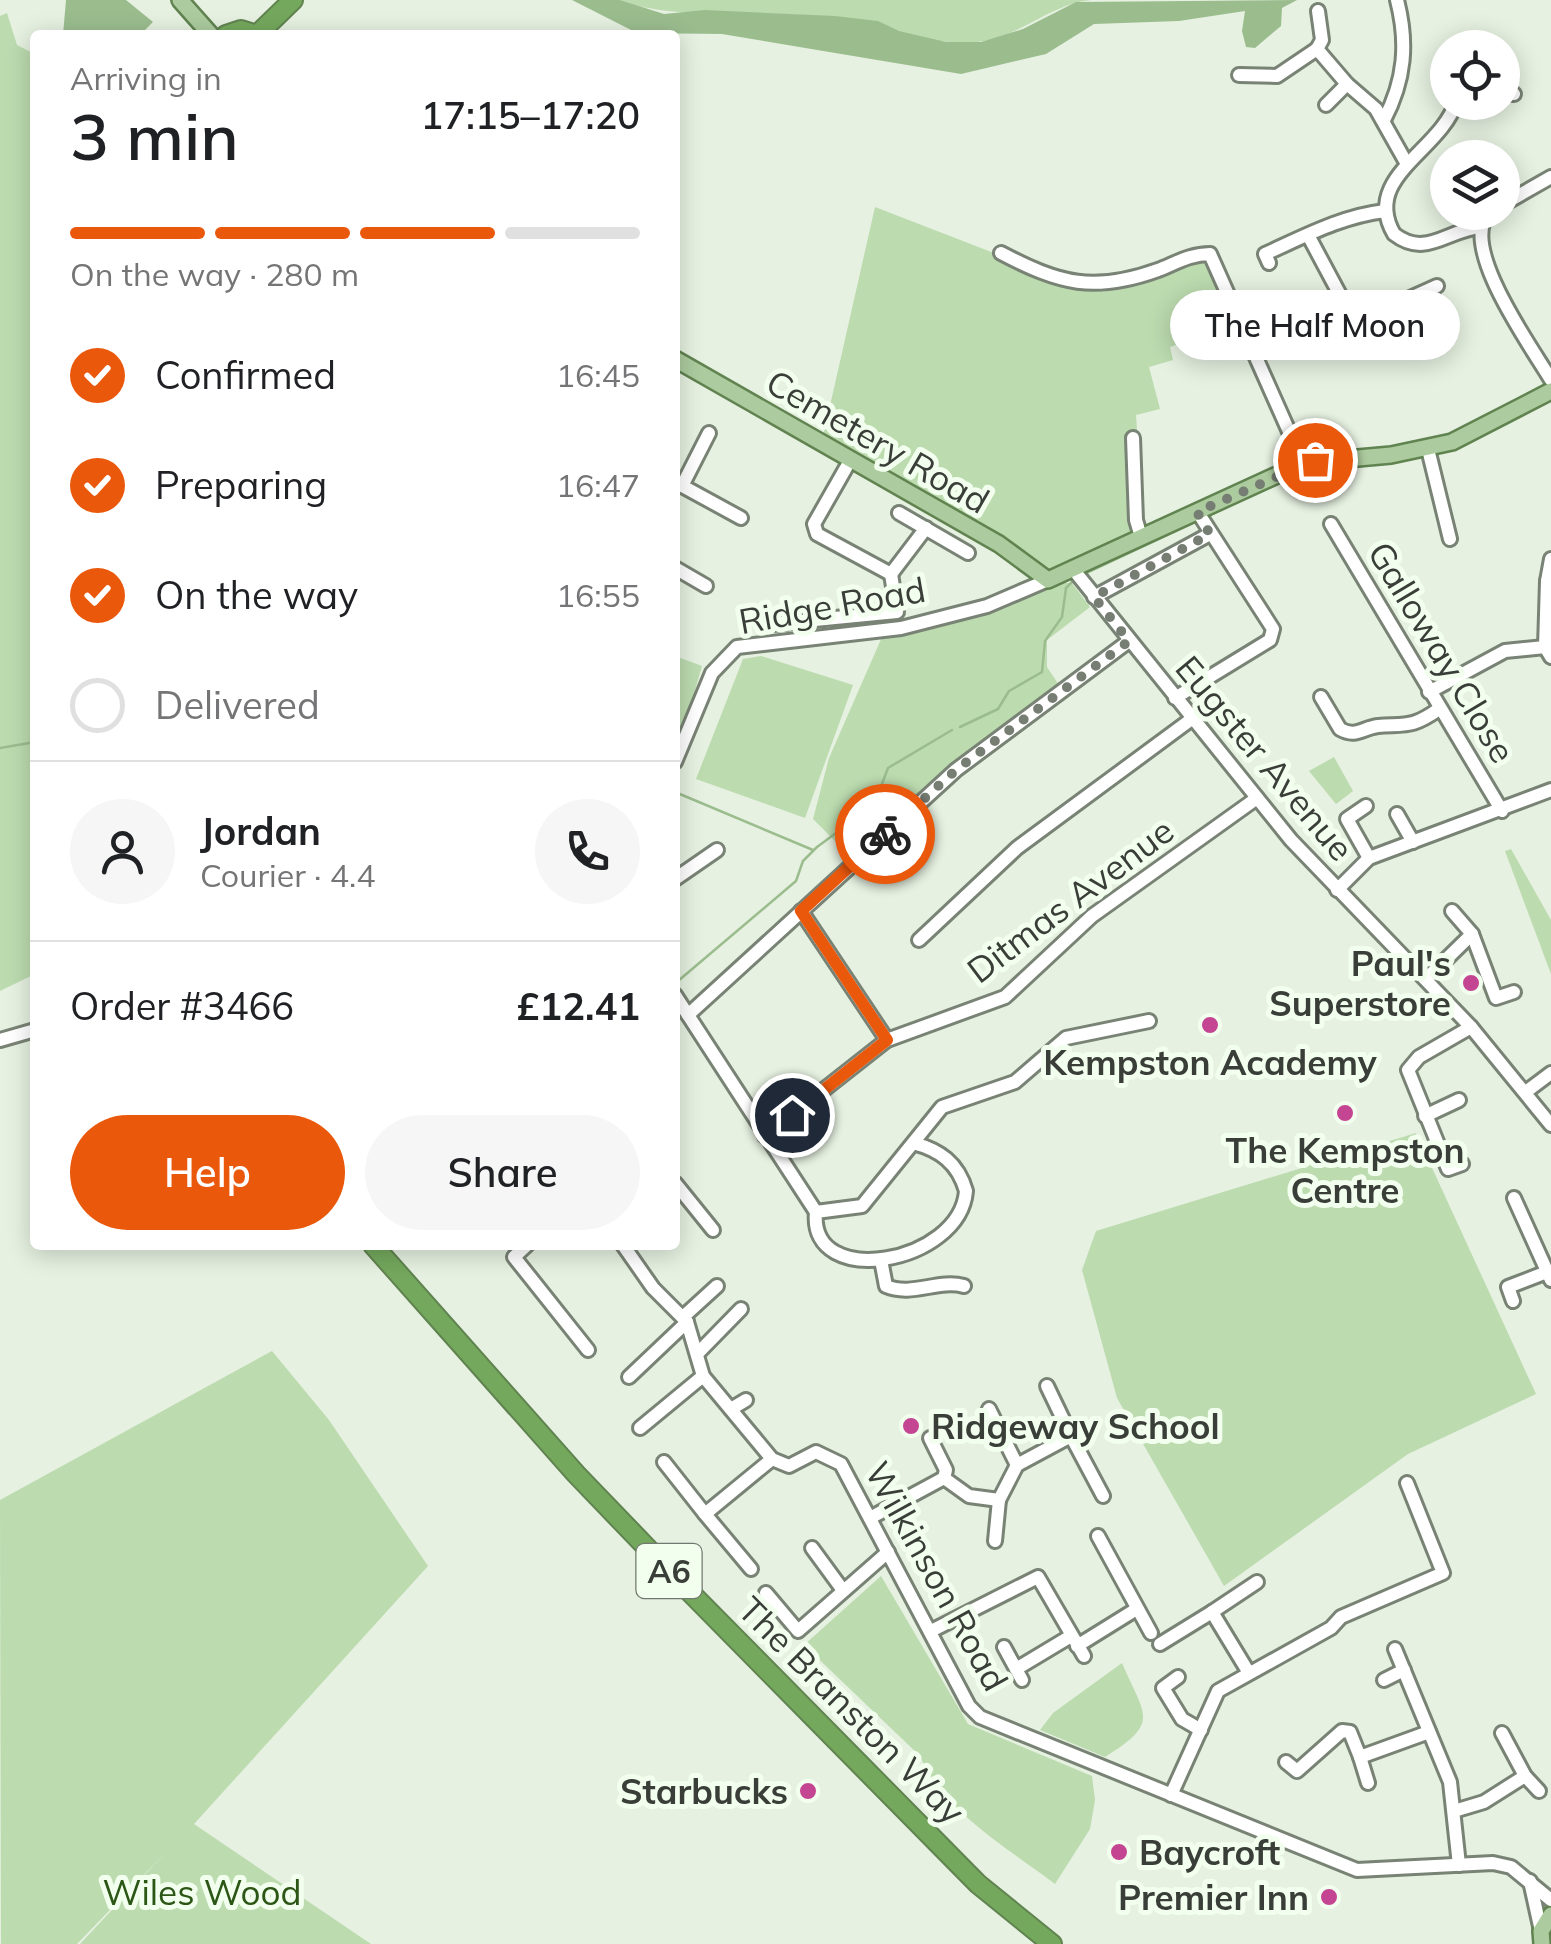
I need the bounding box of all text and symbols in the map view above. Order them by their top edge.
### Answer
map controls [1430,30,1520,230]
button: locate [1430,30,1520,120]
text: Arriving in [70,58,222,98]
text: 17:15–17:20 [420,91,640,139]
text: 3 min [70,95,239,176]
button: layers [1430,140,1520,230]
text: On the way · 280 m [70,254,359,294]
callout: The Half Moon [1170,290,1460,360]
text: The Half Moon [1205,305,1425,345]
icon: check [70,348,125,403]
text: Confirmed [155,351,336,399]
text: 16:45 [556,355,640,395]
street label: Cemetery Road [759,359,997,523]
pin [1273,418,1358,503]
icon: bag [1288,433,1343,488]
icon: check [70,458,125,513]
text: Preparing [155,461,327,509]
text: 16:47 [556,465,640,505]
street label: Galloway Close [1359,533,1525,771]
street label: Ridge Road [735,567,929,643]
icon: check [70,568,125,623]
text: On the way [155,571,358,619]
text: 16:55 [556,575,640,615]
street label: Eugster Avenue [1167,647,1363,869]
text: Delivered [155,681,320,729]
courier [835,784,935,884]
button: person [70,799,175,904]
button: phone [535,799,640,904]
text: Jordan [200,807,321,855]
icon: bike [858,807,913,862]
street label: Ditmas Avenue [958,808,1182,992]
text: Courier · 4.4 [200,855,376,895]
place label: Paul's Superstore [1269,941,1451,1025]
marker: Paul's Superstore [1460,972,1482,994]
text: Order #3466 [70,982,294,1030]
text: £12.41 [517,982,640,1030]
marker: Kempston Academy [1199,1014,1221,1036]
place label: Kempston Academy [1043,1040,1378,1084]
pin [750,1073,835,1158]
icon: home [765,1088,820,1143]
marker: The Kempston Centre [1334,1102,1356,1124]
button: Help [70,1115,345,1230]
button: Share [365,1115,640,1230]
place label: The Kempston Centre [1225,1128,1465,1212]
place label: Ridgeway School [931,1404,1220,1448]
marker: Ridgeway School [900,1415,922,1437]
street label: Wilkinson Road [856,1454,1018,1698]
road number: A6 [636,1544,702,1598]
street label: The Branston Way [729,1587,975,1833]
place label: Starbucks [620,1769,788,1813]
marker: Starbucks [797,1780,819,1802]
place label: Baycroft [1139,1830,1280,1874]
marker: Baycroft [1108,1841,1130,1863]
park label: Wiles Wood [103,1870,301,1914]
place label: Premier Inn [1118,1875,1309,1919]
marker: Premier Inn [1318,1886,1340,1908]

